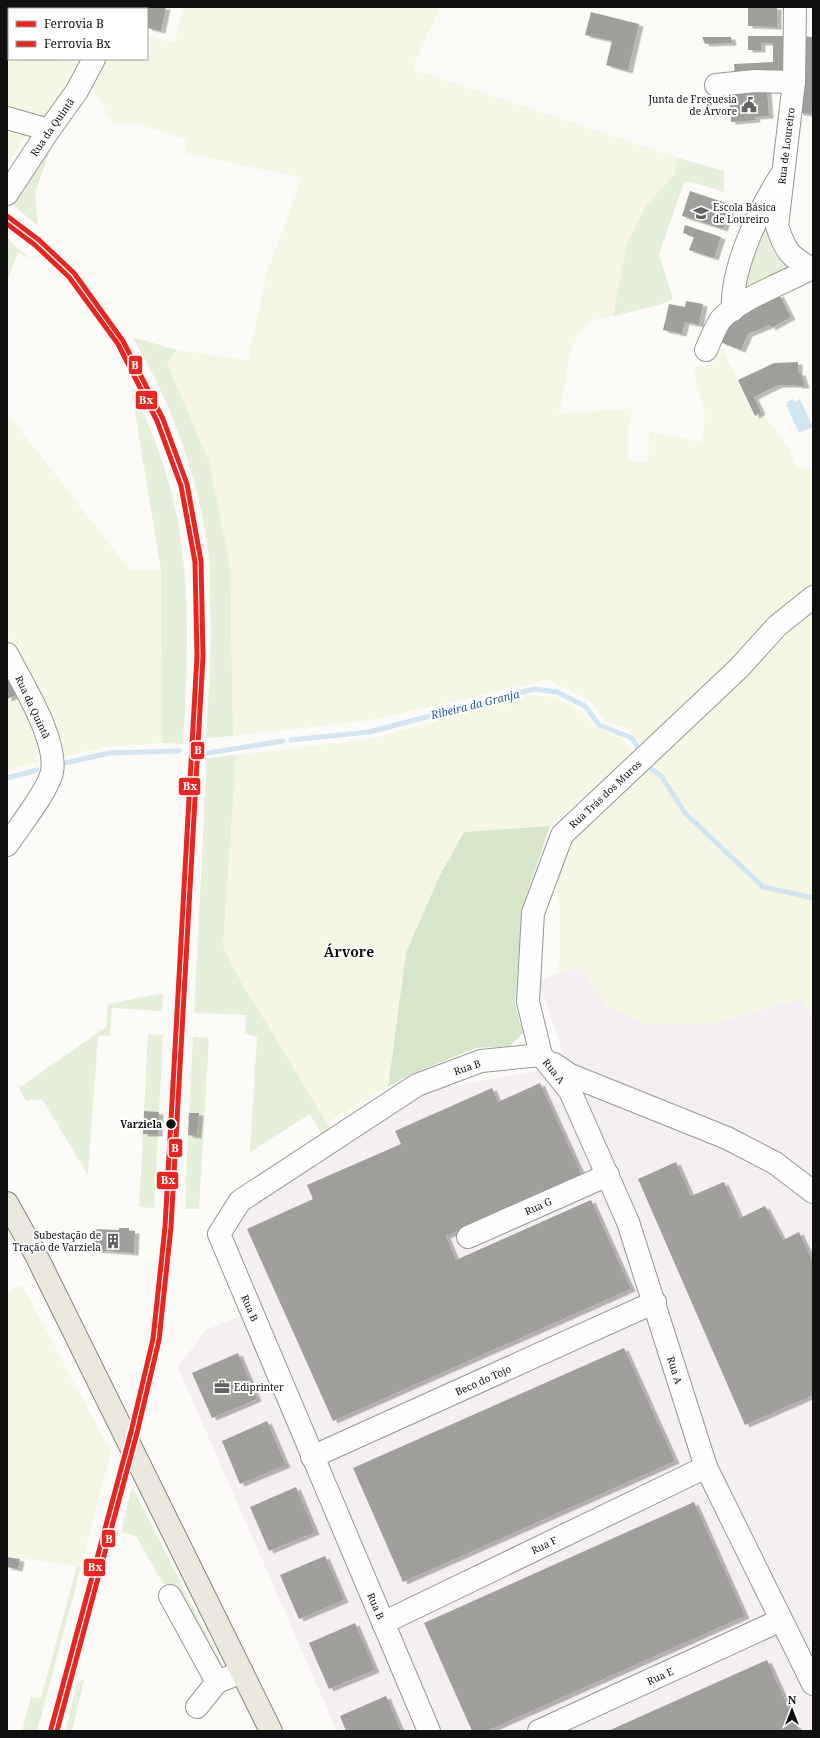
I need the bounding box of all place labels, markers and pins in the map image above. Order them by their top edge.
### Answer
place label: Junta de Freguesia de Árvore [647,92,737,118]
public building icon: Junta de Freguesia de Árvore [740,96,758,114]
place label: Escola Básica de Loureiro [713,200,777,226]
school or university icon: Escola Básica de Loureiro [692,204,710,222]
place label: Varziela [120,1117,162,1131]
marker: Varziela [164,1117,178,1131]
place label: Subestação de Tração de Varziela [13,1228,101,1254]
building icon: Subestação de Tração de Varziela [104,1232,122,1250]
office icon: Ediprinter [213,1378,231,1396]
place label: Ediprinter [234,1380,284,1394]

